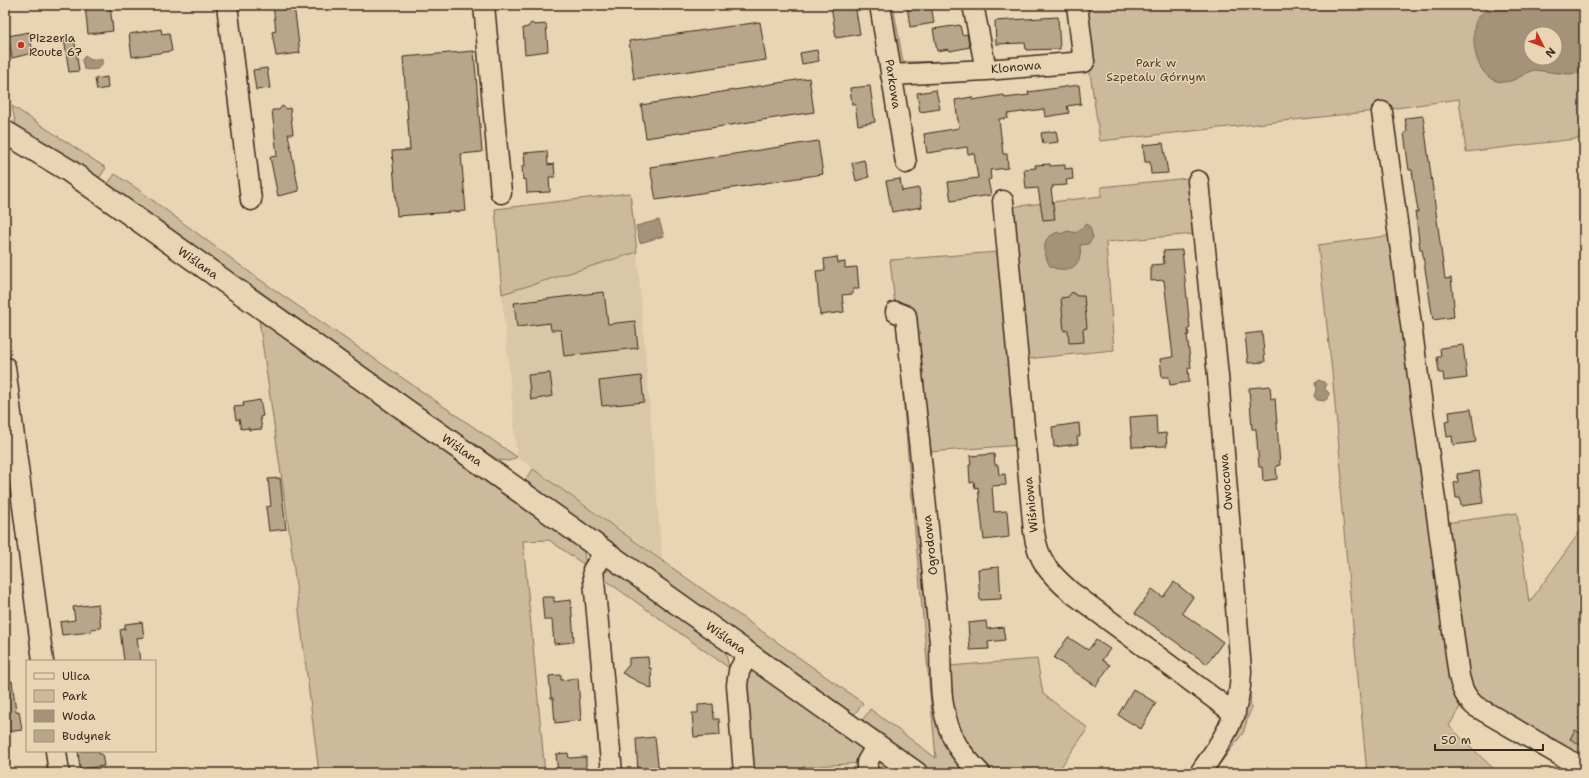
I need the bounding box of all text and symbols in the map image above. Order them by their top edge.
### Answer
north arrow [1523,26,1563,66]
place label: Pizzeria Route 67 [29,30,82,60]
marker: Pizzeria Route 67 [16,40,26,50]
text: N [1541,44,1559,61]
park label: Park w Szpetalu Górnym [1106,55,1206,85]
street label: Klonowa [990,57,1042,77]
street label: Parkowa [881,58,905,110]
street label: Wiślana [174,243,222,283]
street label: Wiślana [438,430,486,470]
street label: Owocowa [1216,452,1236,511]
street label: Wiśniowa [1020,476,1042,534]
street label: Ogrodowa [919,514,941,576]
street label: Wiślana [702,618,750,658]
legend [26,660,156,752]
text: Ulica [62,668,91,684]
text: Park [62,688,88,704]
text: Woda [62,708,96,724]
scale bar [1435,726,1543,752]
text: Budynek [62,728,111,744]
text: 50 m [1441,732,1471,748]

